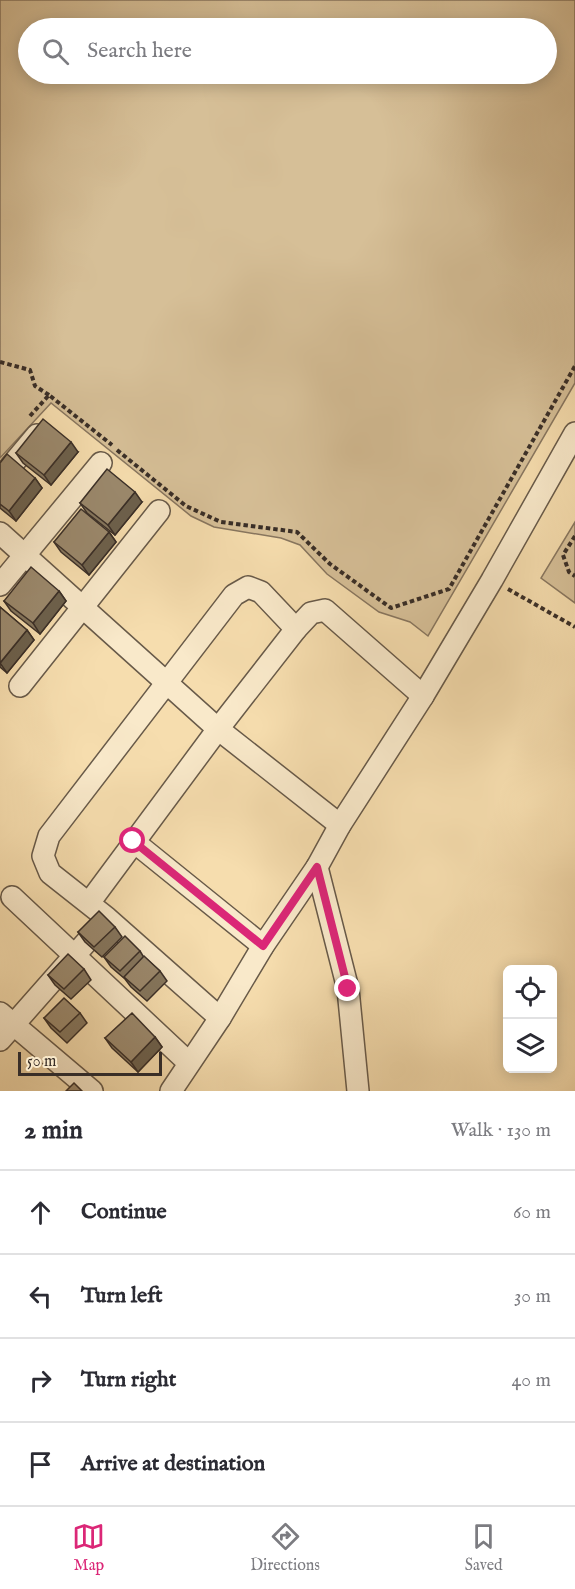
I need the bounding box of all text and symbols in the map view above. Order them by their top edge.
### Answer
search box [18,18,557,84]
icon: search [39,35,72,68]
text: Search here [87,37,192,65]
route start [119,827,145,853]
map controls [503,965,557,1073]
button: locate [503,965,557,1019]
route end [334,975,360,1001]
button: layers [503,1019,557,1073]
scale bar [18,1049,162,1076]
text: 50 m [27,1052,56,1072]
text: 2 min [24,1114,83,1147]
text: Walk · 130 m [451,1118,551,1143]
icon: ahead [24,1196,57,1229]
text: Continue [81,1198,167,1226]
text: 60 m [513,1200,551,1225]
icon: left [24,1280,57,1313]
text: Turn left [81,1282,163,1310]
text: 30 m [514,1284,551,1309]
icon: right [24,1364,57,1397]
text: Turn right [81,1366,176,1394]
text: 40 m [512,1368,551,1393]
icon: arrive [24,1448,57,1481]
text: Arrive at destination [81,1450,265,1478]
tab: Map [72,1520,105,1576]
tab: Directions [250,1520,320,1576]
tab: Saved [465,1520,503,1576]

